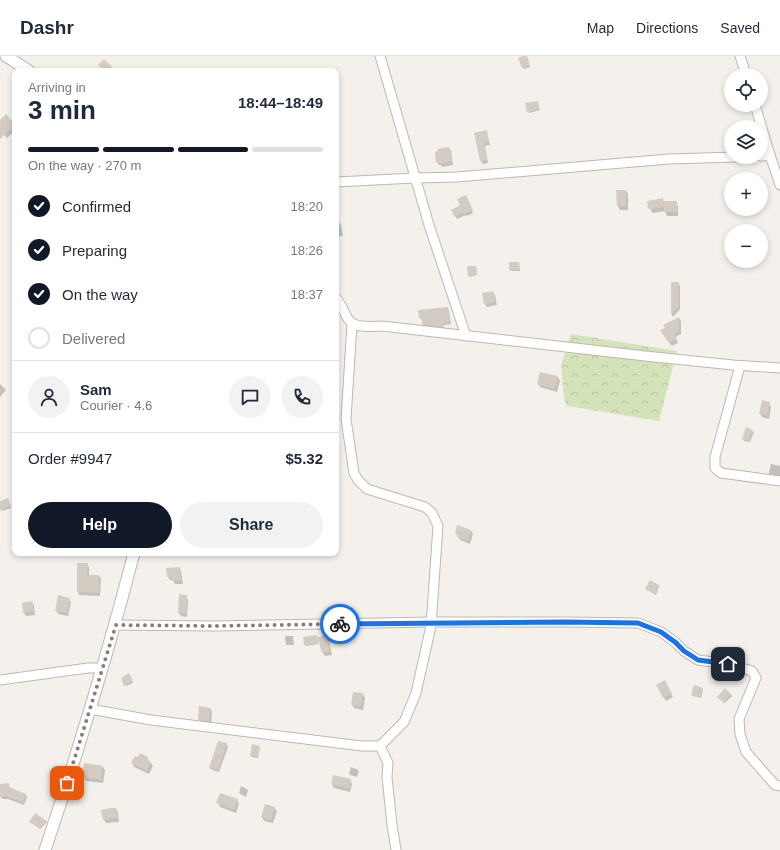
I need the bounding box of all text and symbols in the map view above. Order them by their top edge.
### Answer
text: Dashr [20,17,74,38]
text: Map [587,20,614,36]
text: Directions [636,20,698,36]
text: Saved [720,20,760,36]
map controls [724,68,768,268]
button: locate [724,68,768,112]
text: Arriving in [28,80,86,95]
text: 18:44–18:49 [238,94,323,111]
text: 3 min [28,95,96,125]
button: layers [724,120,768,164]
text: On the way · 270 m [28,158,141,173]
button: + [724,172,768,216]
icon: check [28,195,50,217]
text: Confirmed [62,198,131,215]
text: 18:20 [290,199,323,214]
button: − [724,224,768,268]
icon: check [28,239,50,261]
text: Preparing [62,242,127,259]
text: 18:26 [290,243,323,258]
icon: check [28,283,50,305]
text: On the way [62,286,138,303]
text: 18:37 [290,287,323,302]
text: Delivered [62,330,125,347]
button: person [28,376,70,418]
button: chat [229,376,271,418]
button: phone [281,376,323,418]
text: Sam [80,381,112,398]
text: Courier · 4.6 [80,398,152,413]
text: Order #9947 [28,450,112,467]
text: $5.32 [285,450,323,467]
button: Help [28,502,172,548]
button: Share [180,502,323,548]
courier [320,604,360,644]
icon: bike [329,613,351,635]
pin [711,647,745,681]
icon: home [717,653,739,675]
pin [50,766,84,800]
icon: bag [56,772,78,794]

